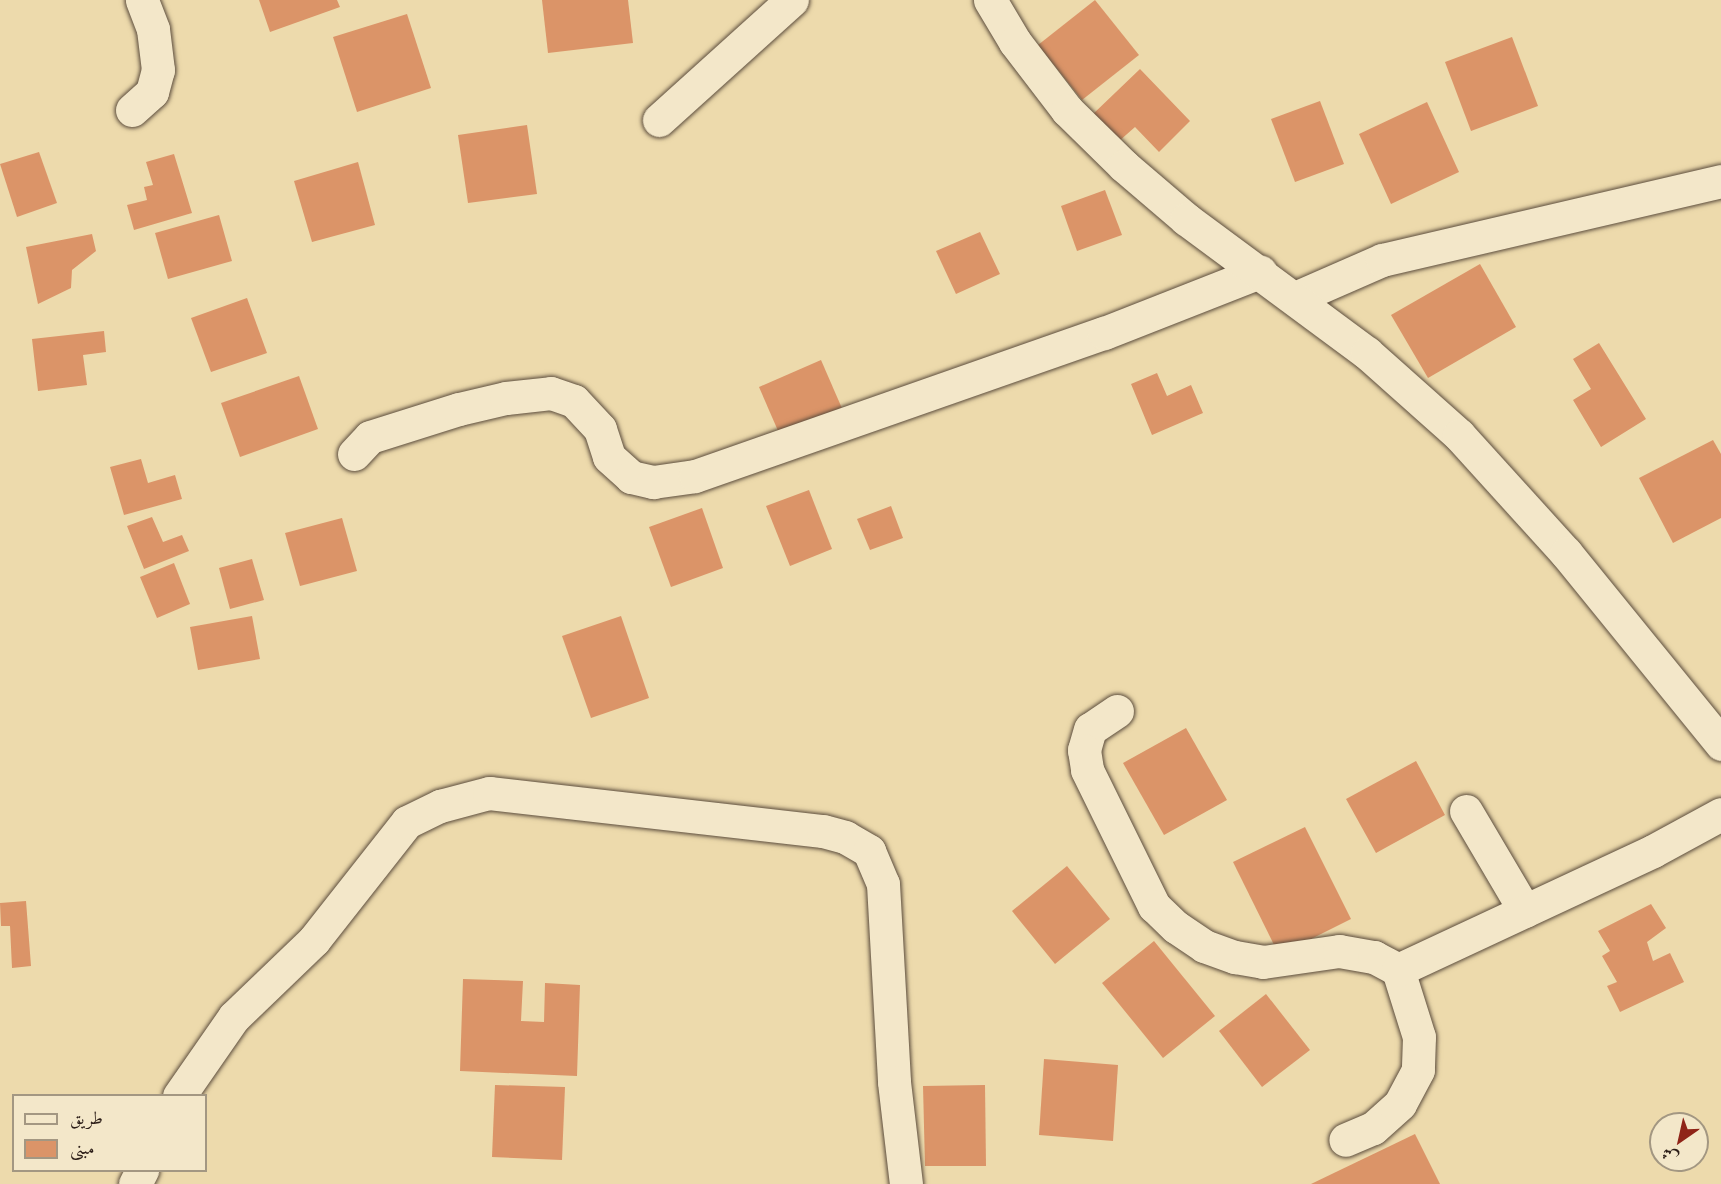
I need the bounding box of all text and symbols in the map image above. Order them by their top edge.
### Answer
legend [12,1094,207,1172]
text: طريق [70,1108,103,1130]
north arrow [1649,1112,1709,1172]
text: مبنى [70,1138,95,1160]
text: ش [1658,1143,1682,1168]

